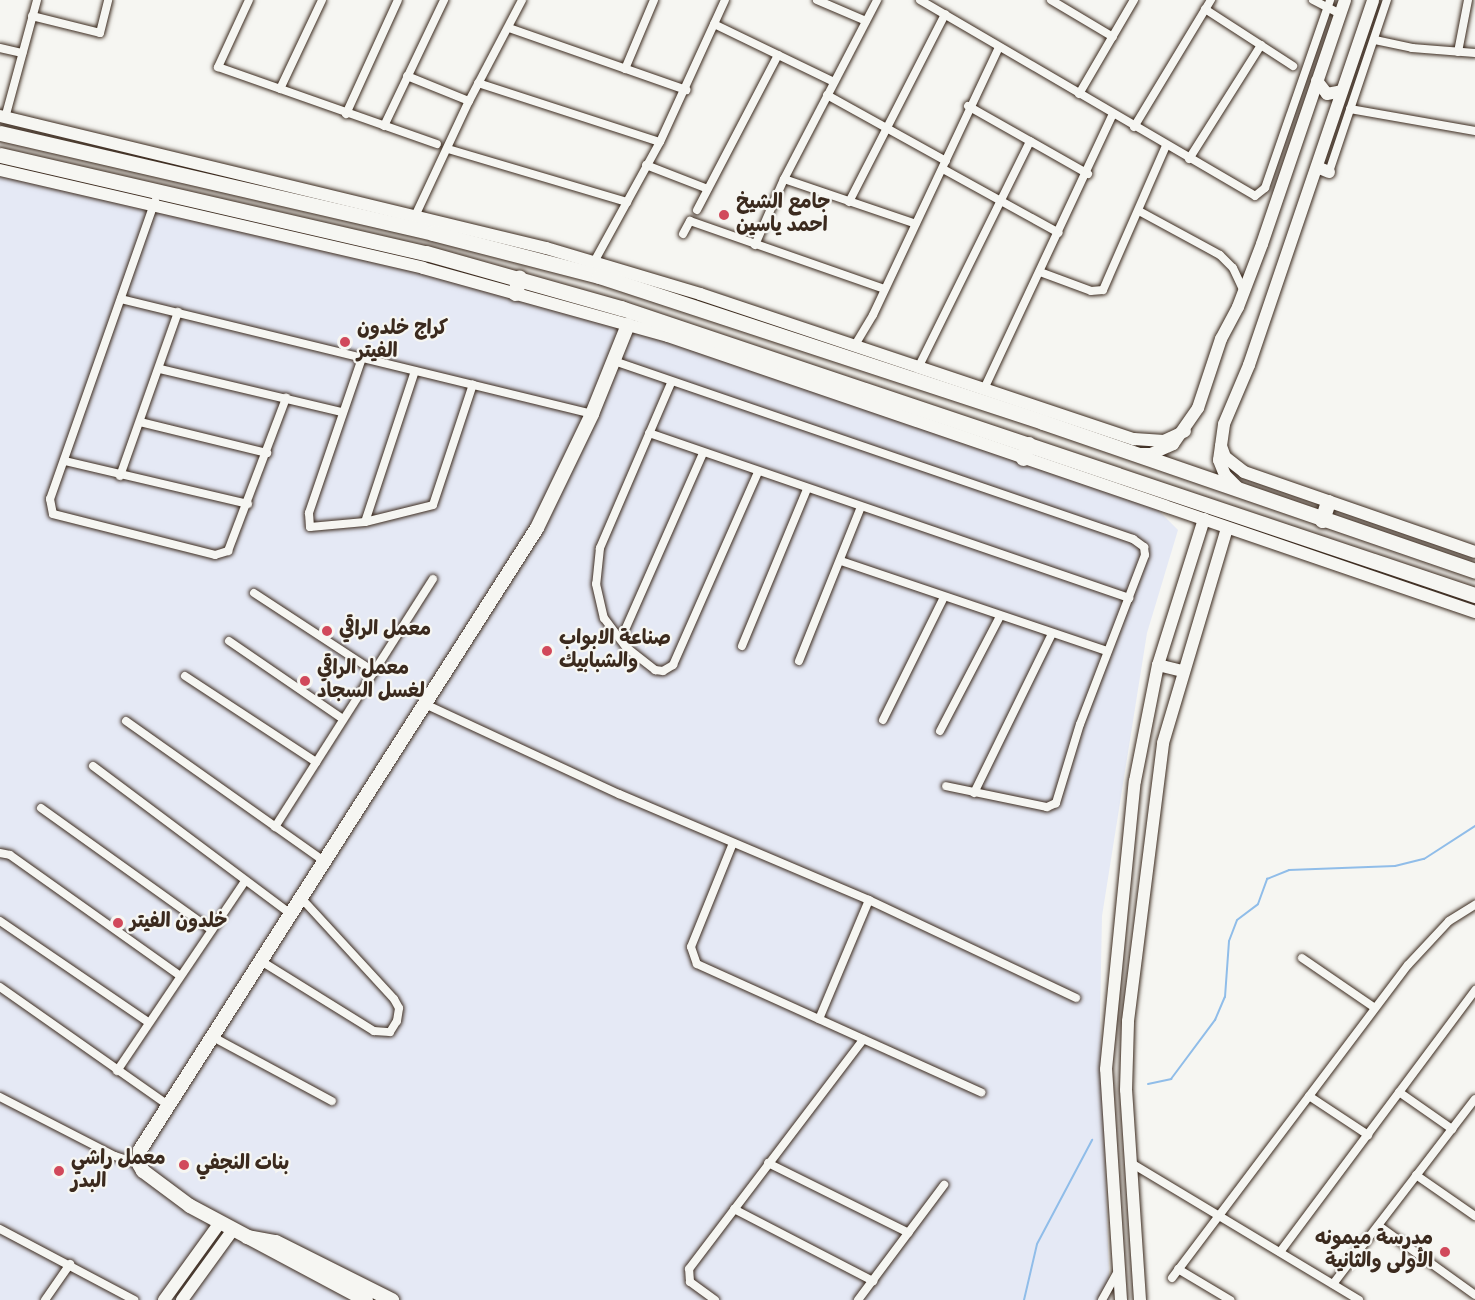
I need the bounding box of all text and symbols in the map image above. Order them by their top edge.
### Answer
place label: جامع الشيخ احمد ياسين [736,192,830,239]
marker: جامع الشيخ احمد ياسين [717,208,731,222]
place label: كراج خلدون الفيتر [357,318,448,365]
marker: كراج خلدون الفيتر [338,335,352,349]
place label: معمل الراقي [339,619,431,643]
marker: معمل الراقي [320,624,334,638]
place label: صناعة الابواب والشبابيك [559,628,671,675]
marker: صناعة الابواب والشبابيك [540,644,554,658]
place label: معمل الراقي لغسل السجاد [317,658,425,705]
marker: معمل الراقي لغسل السجاد [298,674,312,688]
place label: خلدون الفيتر [130,911,227,935]
marker: خلدون الفيتر [111,916,125,930]
place label: معمل راشي البدر [71,1148,166,1195]
place label: بنات النجفي [196,1153,289,1177]
marker: بنات النجفي [177,1158,191,1172]
marker: معمل راشي البدر [52,1164,66,1178]
place label: مدرسة ميمونه الأولى والثانية [1315,1228,1433,1275]
marker: مدرسة ميمونه الأولى والثانية [1438,1245,1452,1259]

